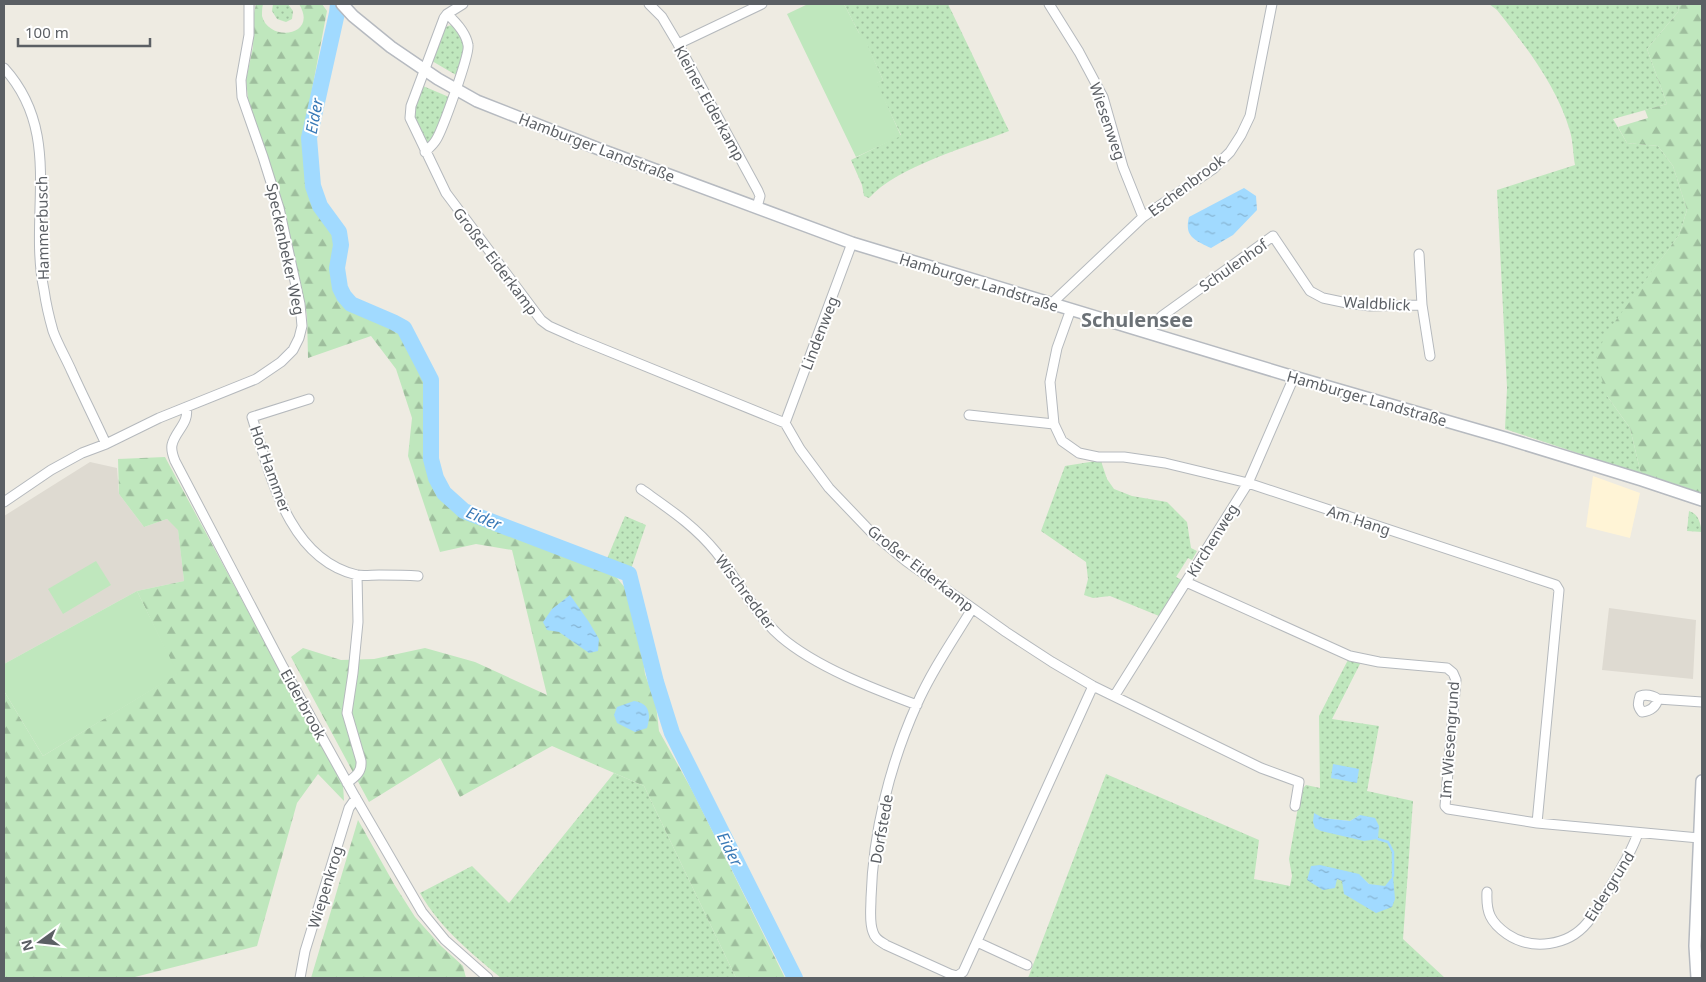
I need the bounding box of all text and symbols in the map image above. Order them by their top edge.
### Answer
scale bar [18,15,150,47]
text: 100 m [25,22,69,42]
street label: Kleiner Eiderkamp [670,42,750,164]
street label: Wiesenweg [1085,80,1131,162]
water label: Eider [300,96,328,136]
street label: Hamburger Landstraße [516,108,678,186]
street label: Eschenbrook [1144,150,1228,220]
street label: Hammerbusch [31,176,53,280]
street label: Speckenbeker Weg [262,181,310,317]
street label: Großer Eiderkamp [449,203,543,319]
street label: Schulenhof [1195,234,1272,296]
street label: Hamburger Landstraße [897,248,1061,316]
street label: Waldblick [1343,291,1411,315]
street label: Lindenweg [796,293,842,373]
district label: Schulensee [1081,306,1193,333]
street label: Hamburger Landstraße [1285,366,1449,430]
street label: Hof Hammer [246,423,296,515]
street label: Kirchenweg [1182,500,1242,580]
street label: Am Hang [1325,500,1393,540]
water label: Eider [463,501,505,535]
street label: Großer Eiderkamp [864,520,978,616]
street label: Wischredder [711,550,781,634]
street label: Eiderbrook [276,665,332,743]
street label: Im Wiesengrund [1435,681,1463,799]
street label: Dorfstede [865,793,897,865]
water label: Eider [712,828,748,871]
street label: Wiepenkrog [303,843,347,931]
street label: Eidergrund [1580,847,1638,925]
north arrow [15,917,65,967]
text: N [16,938,38,953]

